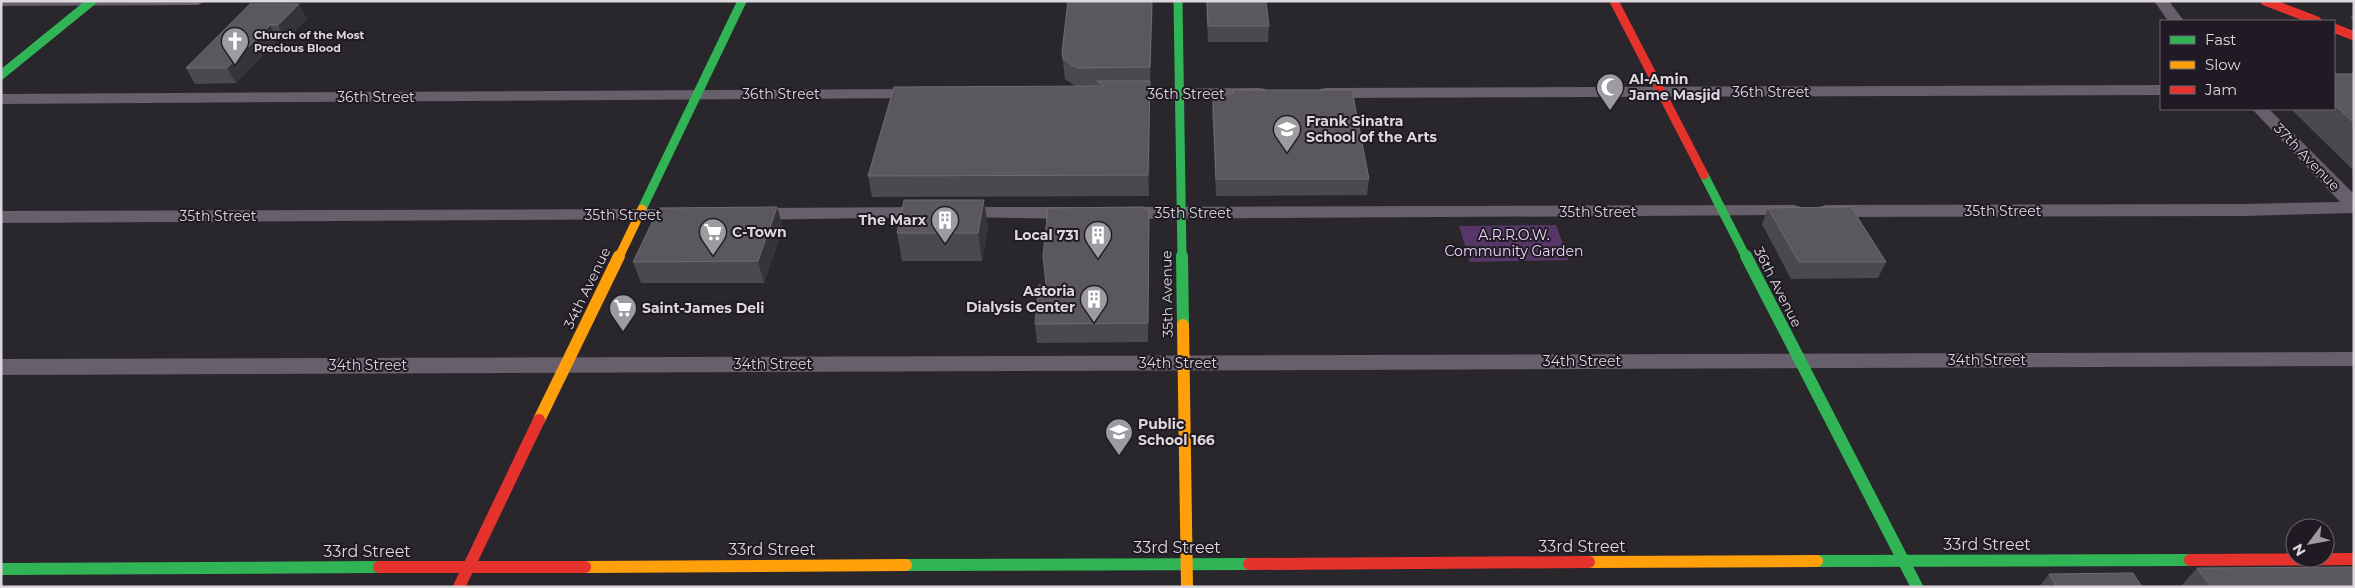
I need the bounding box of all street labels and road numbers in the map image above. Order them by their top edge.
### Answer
street label: 36th Street [1732,83,1810,101]
street label: 36th Street [742,85,820,103]
street label: 36th Street [1147,85,1225,103]
street label: 36th Street [337,88,415,106]
street label: 37th Avenue [2270,119,2344,195]
street label: 35th Street [1965,202,2042,220]
street label: 35th Street [1560,203,1637,221]
street label: 35th Street [1155,204,1232,222]
street label: 35th Street [585,206,662,224]
street label: 35th Street [180,207,257,225]
street label: 34th Avenue [559,244,615,332]
street label: 36th Avenue [1750,244,1806,330]
street label: 35th Avenue [1157,250,1177,338]
street label: 34th Street [1948,351,2026,369]
street label: 34th Street [1543,352,1621,370]
street label: 34th Street [1139,354,1217,372]
street label: 34th Street [734,355,812,373]
street label: 34th Street [329,356,407,374]
street label: 33rd Street [1943,535,2031,554]
street label: 33rd Street [1538,537,1626,556]
street label: 33rd Street [1133,538,1221,557]
street label: 33rd Street [728,540,816,559]
street label: 33rd Street [323,542,411,561]

